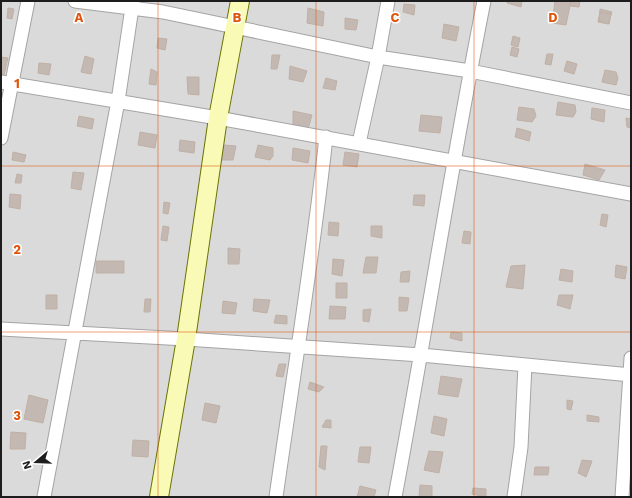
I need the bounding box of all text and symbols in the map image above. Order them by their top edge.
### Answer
text: A [75,10,84,25]
text: B [233,10,242,25]
text: C [391,10,400,25]
text: D [548,10,558,25]
text: 1 [14,76,20,91]
text: 2 [13,242,21,257]
text: 3 [13,408,21,423]
north arrow [16,442,56,482]
text: N [20,459,34,471]

